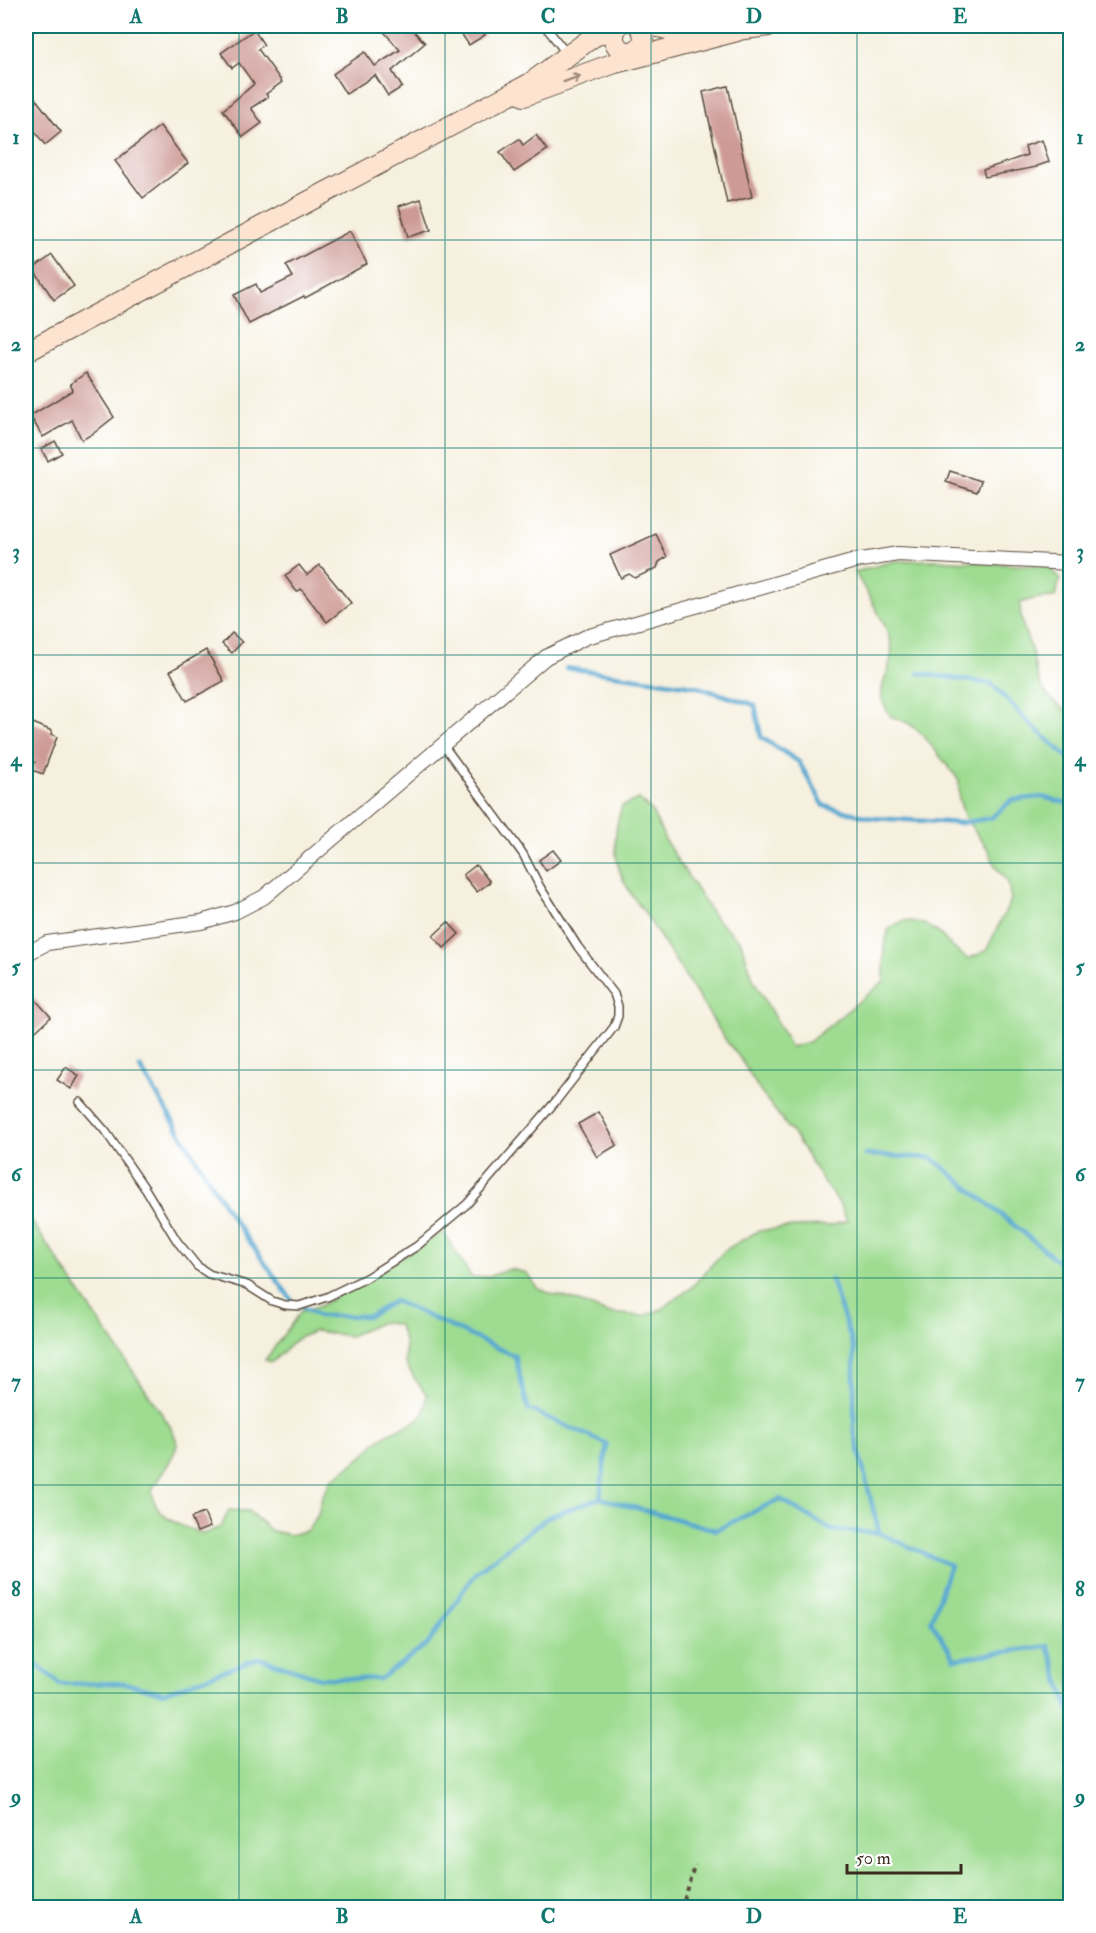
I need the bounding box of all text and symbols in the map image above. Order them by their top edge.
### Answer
text: A [129,4,143,29]
text: B [335,4,349,29]
text: C [541,4,555,29]
text: D [746,4,762,29]
text: E [953,4,968,29]
one-way arrow [562,72,581,83]
text: 1 [12,125,20,150]
text: 1 [1076,125,1084,150]
text: 2 [11,332,21,357]
text: 2 [1075,332,1085,357]
text: 3 [12,539,20,564]
text: 3 [1076,539,1084,564]
text: 4 [10,747,23,772]
text: 4 [1074,747,1087,772]
text: 5 [12,954,22,979]
text: 5 [1076,954,1086,979]
text: 6 [11,1162,23,1187]
text: 6 [1075,1162,1087,1187]
text: 7 [11,1369,21,1394]
text: 7 [1075,1369,1085,1394]
text: 8 [11,1577,21,1602]
text: 8 [1075,1577,1085,1602]
text: 9 [9,1784,21,1809]
text: 9 [1073,1784,1085,1809]
scale bar [847,1837,961,1875]
text: 50 m [856,1847,891,1870]
text: A [129,1904,143,1929]
text: B [335,1904,349,1929]
text: C [541,1904,555,1929]
text: D [746,1904,762,1929]
text: E [953,1904,968,1929]

